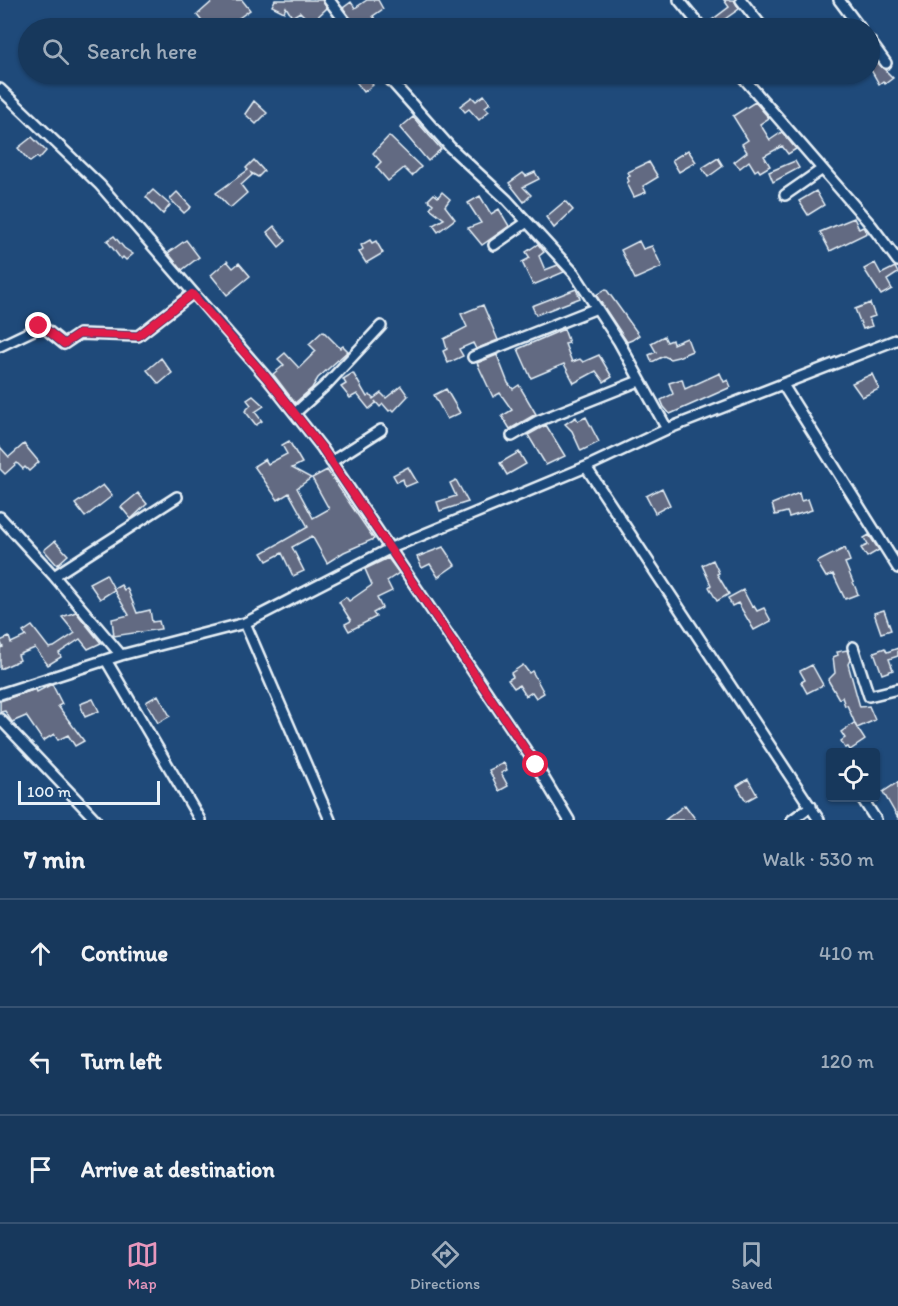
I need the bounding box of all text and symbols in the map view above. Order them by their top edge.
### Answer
search box [18,18,880,84]
icon: search [39,35,72,68]
text: Search here [87,38,197,65]
route end [25,312,51,338]
map controls [826,748,880,802]
button: locate [826,748,880,802]
route start [522,751,548,777]
scale bar [18,778,160,806]
text: 100 m [27,782,71,801]
text: 7 min [24,843,85,875]
text: Walk · 530 m [763,847,874,871]
icon: ahead [24,937,57,970]
text: Continue [81,940,168,967]
text: 410 m [819,941,874,965]
icon: left [24,1045,57,1078]
text: Turn left [81,1048,162,1075]
text: 120 m [821,1049,874,1073]
icon: arrive [24,1153,57,1186]
text: Arrive at destination [81,1156,275,1183]
tab: Map [126,1238,159,1293]
tab: Directions [410,1238,480,1293]
tab: Saved [732,1238,772,1293]

